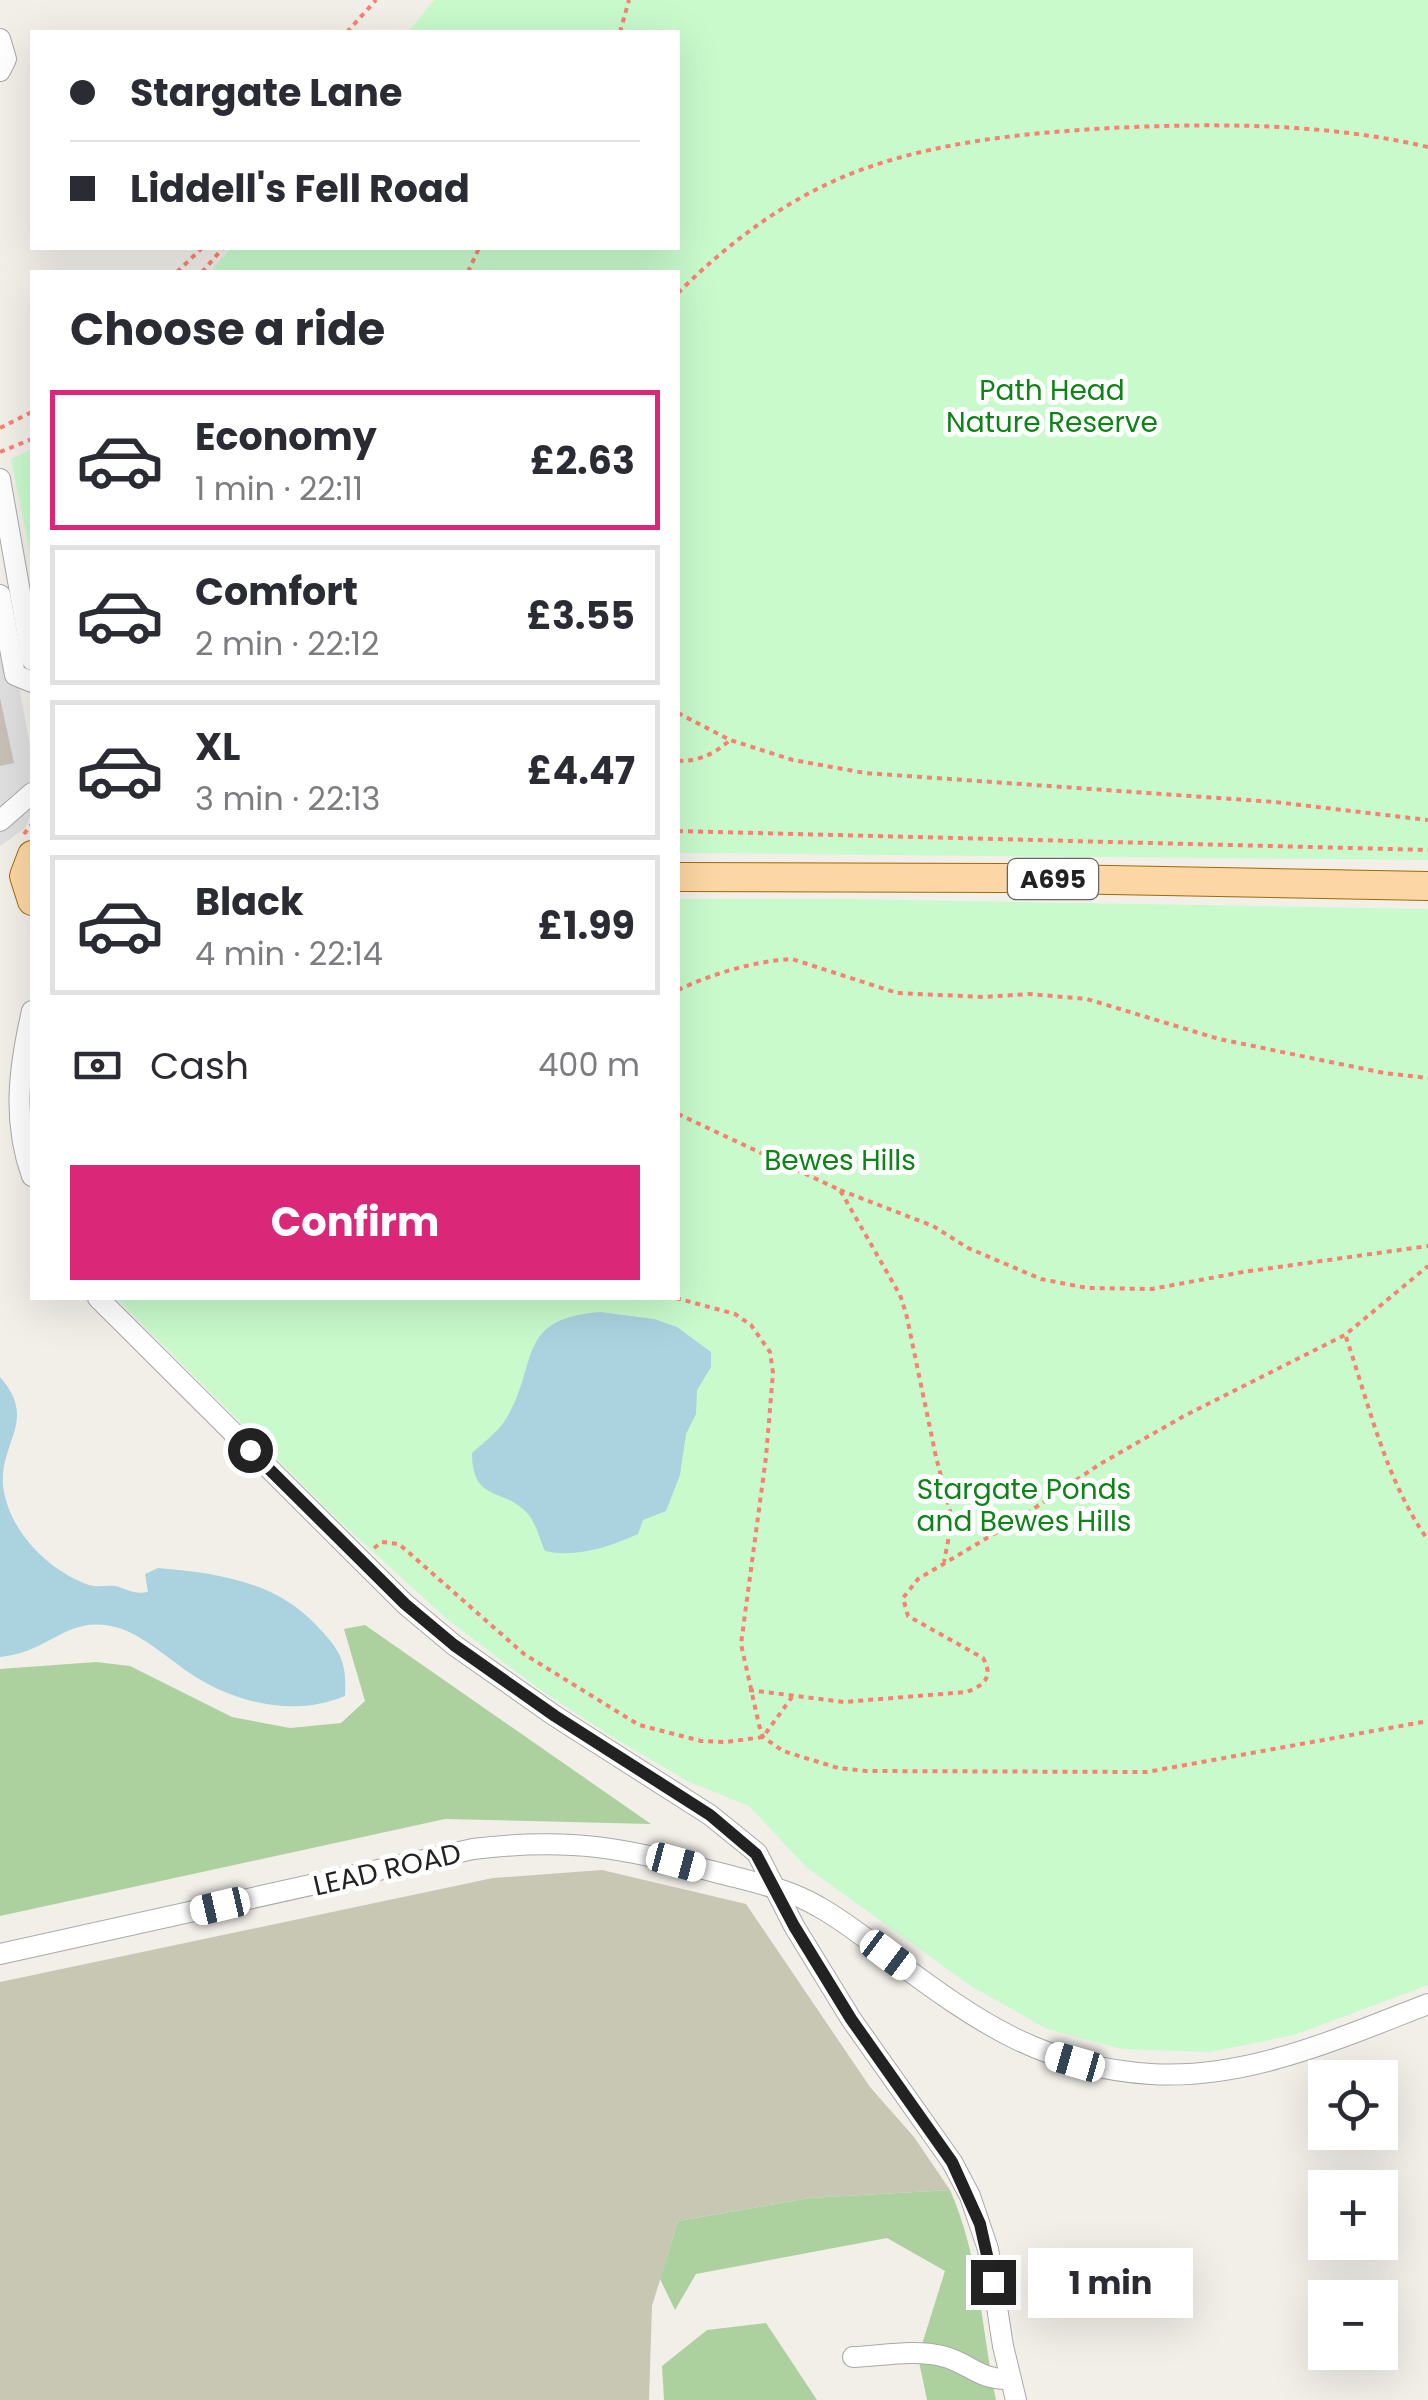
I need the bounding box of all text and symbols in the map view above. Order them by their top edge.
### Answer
text: Stargate Lane [130,66,402,119]
text: Liddell's Fell Road [130,162,470,215]
text: Choose a ride [70,298,385,361]
park label: Path Head Nature Reserve [946,371,1158,442]
text: Economy [195,410,377,463]
icon: car [75,415,165,505]
text: £2.63 [530,434,635,487]
text: 1 min · 22:11 [195,466,363,511]
text: Comfort [195,565,358,618]
icon: car [75,570,165,660]
text: £3.55 [527,589,635,642]
text: 2 min · 22:12 [195,621,379,666]
text: XL [195,720,240,773]
icon: car [75,725,165,815]
text: £4.47 [527,744,635,797]
text: 3 min · 22:13 [195,776,380,821]
road number: A695 [1008,859,1098,899]
text: Black [195,875,304,928]
icon: car [75,880,165,970]
text: £1.99 [538,899,635,952]
text: 4 min · 22:14 [195,931,383,976]
icon: cash [70,1038,125,1093]
text: Cash [150,1039,249,1092]
text: 400 m [538,1042,640,1087]
park label: Bewes Hills [764,1141,916,1180]
button: Confirm [70,1165,640,1280]
route start [228,1428,273,1473]
park label: Stargate Ponds and Bewes Hills [917,1470,1131,1541]
street label: LEAD ROAD [309,1834,465,1905]
car [643,1840,709,1884]
car [187,1885,253,1927]
car [855,1925,921,1985]
car [1042,2039,1108,2085]
map controls [1308,2060,1398,2370]
button: locate [1308,2060,1398,2150]
button: + [1308,2170,1398,2260]
callout: 1 min [1028,2247,1193,2317]
route end [971,2260,1016,2305]
text: 1 min [1069,2260,1152,2305]
button: − [1308,2280,1398,2370]

